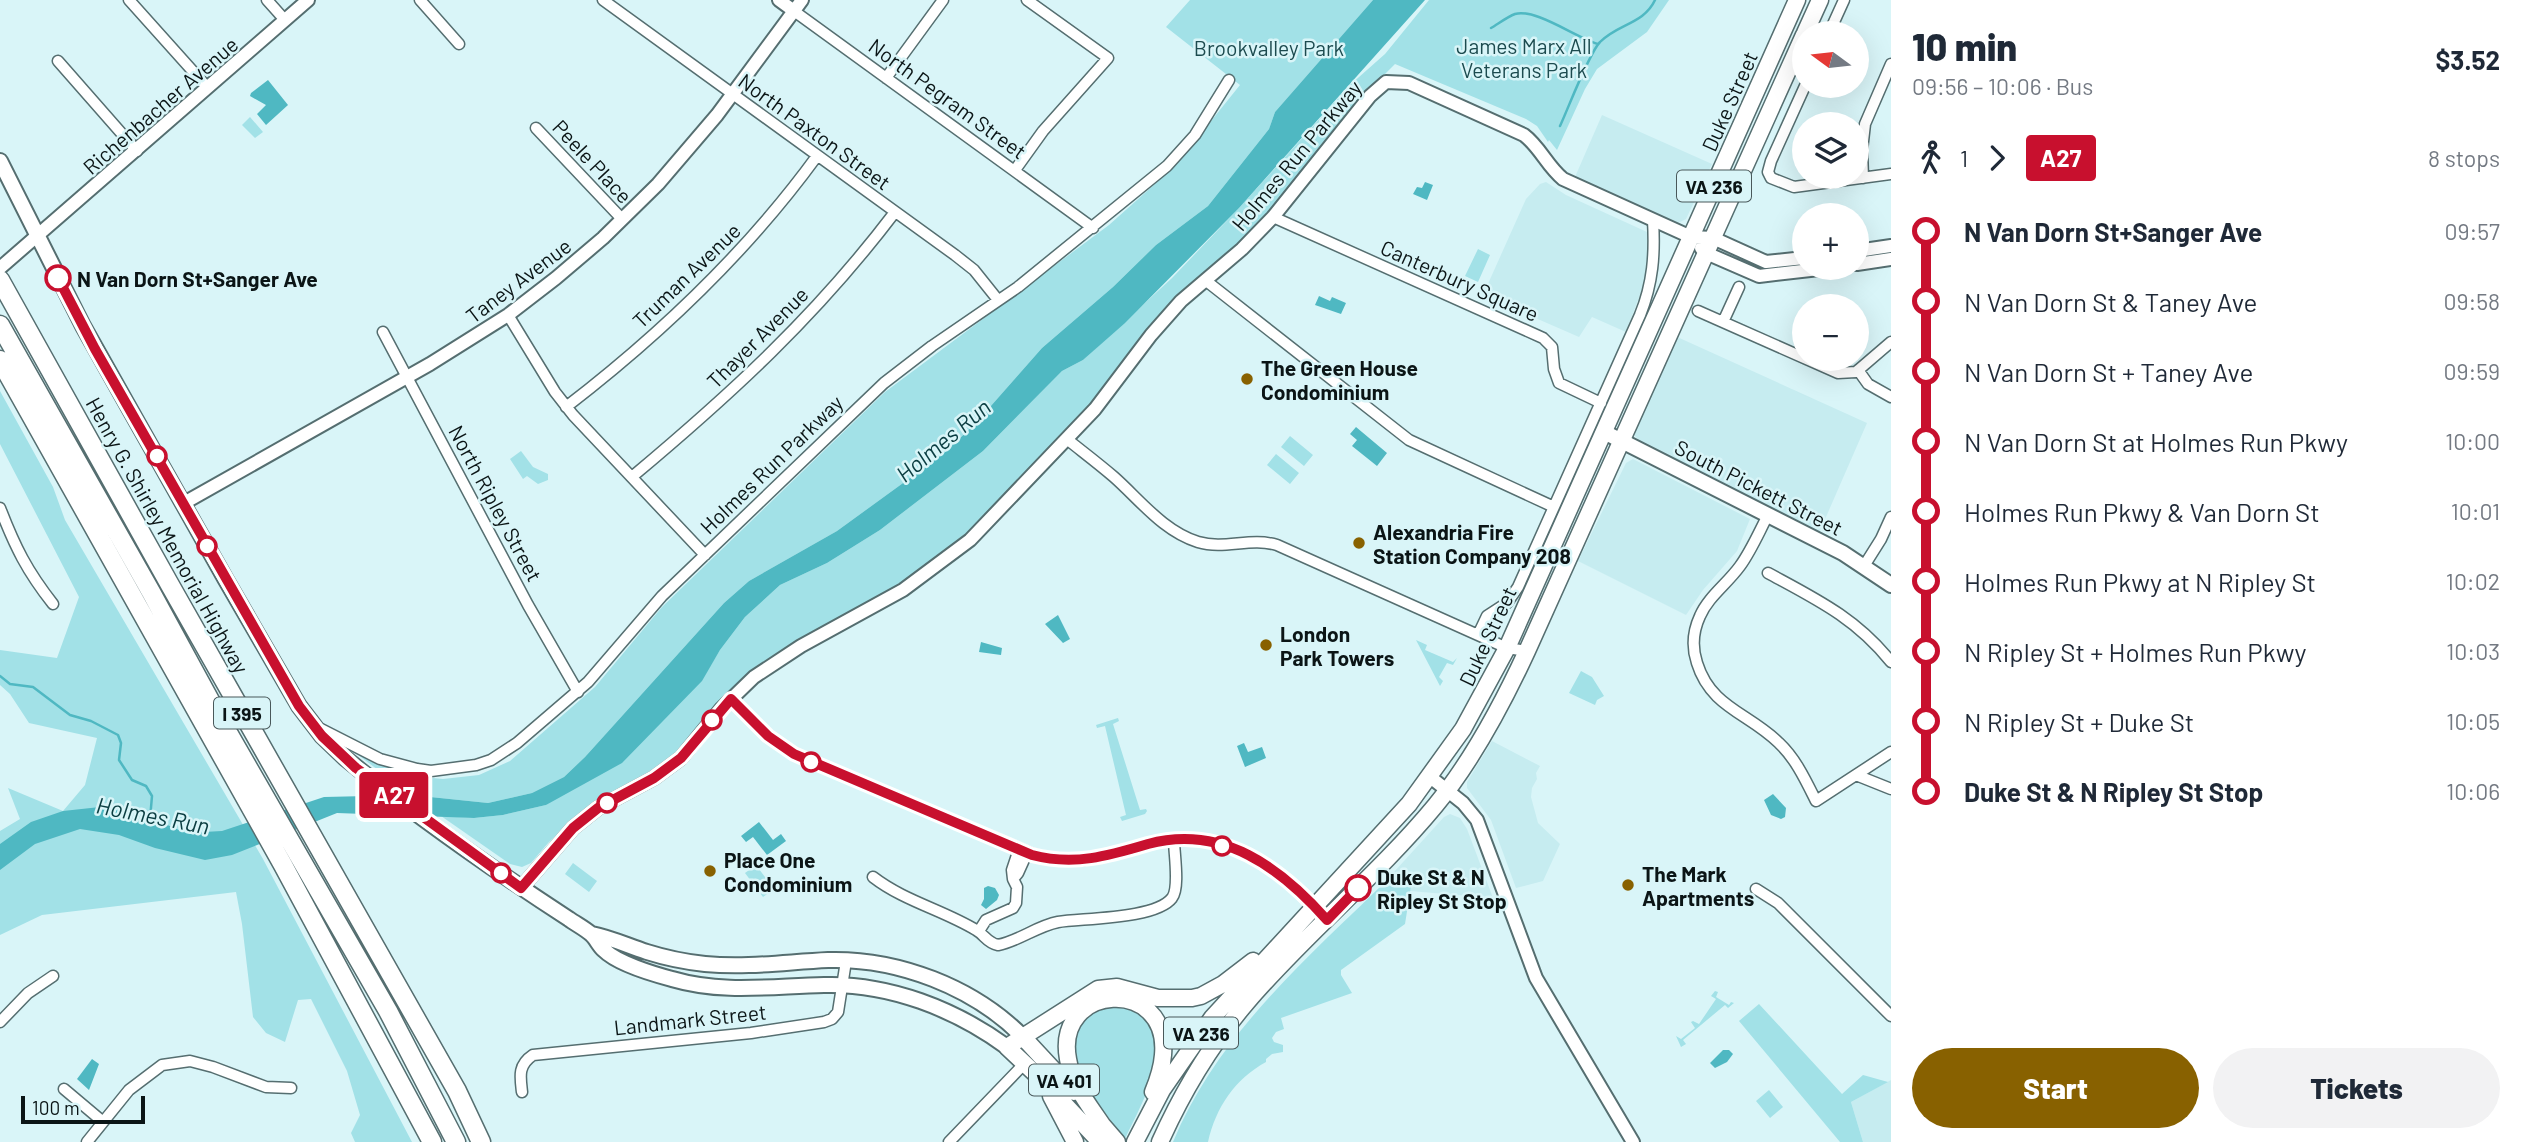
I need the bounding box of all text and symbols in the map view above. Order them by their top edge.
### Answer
north arrow [1792,21,1869,98]
map controls [1792,21,1869,371]
text: 10 min [1912,23,2017,69]
street label: Richenbacher Avenue [78,31,242,179]
street label: North Pegram Street [864,32,1032,164]
park label: James Marx All Veterans Park [1456,33,1592,82]
park label: Brookvalley Park [1194,35,1344,60]
text: $3.52 [2435,44,2500,75]
street label: Duke Street [1696,47,1762,155]
street label: North Paxton Street [734,68,896,194]
text: 09:56 – 10:06 · Bus [1912,72,2093,100]
street label: Holmes Run Parkway [1226,74,1366,235]
button: layers [1792,112,1869,189]
street label: Peele Place [548,114,638,208]
icon: walk [1912,139,1950,177]
icon: forward [1978,139,2016,177]
text: A27 [2040,143,2082,172]
text: 1 [1960,144,1968,172]
text: 8 stops [2428,144,2500,172]
road number: VA 236 [1677,170,1751,202]
button: + [1792,203,1869,280]
text: N Van Dorn St+Sanger Ave [1964,216,2262,247]
street label: Truman Avenue [627,217,745,333]
text: 09:57 [2445,217,2500,245]
street label: Taney Avenue [461,232,575,328]
street label: Canterbury Square [1377,234,1543,326]
marker: N Van Dorn St+Sanger Ave [45,265,71,291]
place label: N Van Dorn St+Sanger Ave [77,266,318,291]
street label: Thayer Avenue [701,281,813,393]
text: N Van Dorn St & Taney Ave [1964,286,2257,317]
text: 09:58 [2443,287,2500,315]
button: − [1792,294,1869,371]
place label: The Green House Condominium [1261,355,1418,404]
text: N Van Dorn St + Taney Ave [1964,356,2253,387]
text: 09:59 [2443,357,2500,385]
marker: The Green House Condominium [1239,371,1255,387]
street label: Holmes Run Parkway [694,389,848,539]
water label: Holmes Run [890,392,996,488]
street label: Henry G. Shirley Memorial Highway [82,393,255,678]
street label: North Ripley Street [444,421,548,585]
text: N Van Dorn St at Holmes Run Pkwy [1964,426,2348,457]
text: 10:00 [2445,427,2500,455]
street label: South Pickett Street [1671,434,1847,540]
unlabelled marker [147,446,167,466]
text: Holmes Run Pkwy & Van Dorn St [1964,496,2320,527]
text: 10:01 [2451,497,2500,525]
place label: Alexandria Fire Station Company 208 [1373,519,1571,568]
marker: Alexandria Fire Station Company 208 [1351,535,1367,551]
unlabelled marker [197,536,217,556]
text: Holmes Run Pkwy at N Ripley St [1964,566,2316,597]
text: 10:02 [2446,567,2500,595]
street label: Duke Street [1453,582,1521,690]
place label: London Park Towers [1280,621,1394,670]
text: N Ripley St + Holmes Run Pkwy [1964,636,2306,667]
marker: London Park Towers [1258,637,1274,653]
text: 10:03 [2446,637,2500,665]
road number: I 395 [214,698,270,728]
text: N Ripley St + Duke St [1964,706,2194,737]
text: 10:05 [2446,707,2500,735]
unlabelled marker [702,710,722,730]
unlabelled marker [801,752,821,772]
line badge: A27 [354,772,434,818]
text: Duke St & N Ripley St Stop [1964,776,2263,807]
text: 10:06 [2446,777,2500,805]
text: A27 [373,780,415,809]
water label: Holmes Run [94,790,212,840]
unlabelled marker [597,793,617,813]
unlabelled marker [1212,836,1232,856]
place label: Place One Condominium [724,847,852,896]
place label: The Mark Apartments [1642,861,1754,910]
unlabelled marker [491,863,511,883]
marker: Place One Condominium [702,863,718,879]
place label: Duke St & N Ripley St Stop [1377,864,1507,913]
marker: Duke St & N Ripley St Stop [1345,875,1371,901]
marker: The Mark Apartments [1620,877,1636,893]
street label: Landmark Street [613,999,767,1039]
road number: VA 236 [1164,1018,1238,1049]
button: Start [1912,1048,2199,1128]
button: Tickets [2213,1048,2500,1128]
road number: VA 401 [1029,1064,1099,1096]
scale bar [21,1093,145,1125]
text: 100 m [32,1096,80,1119]

